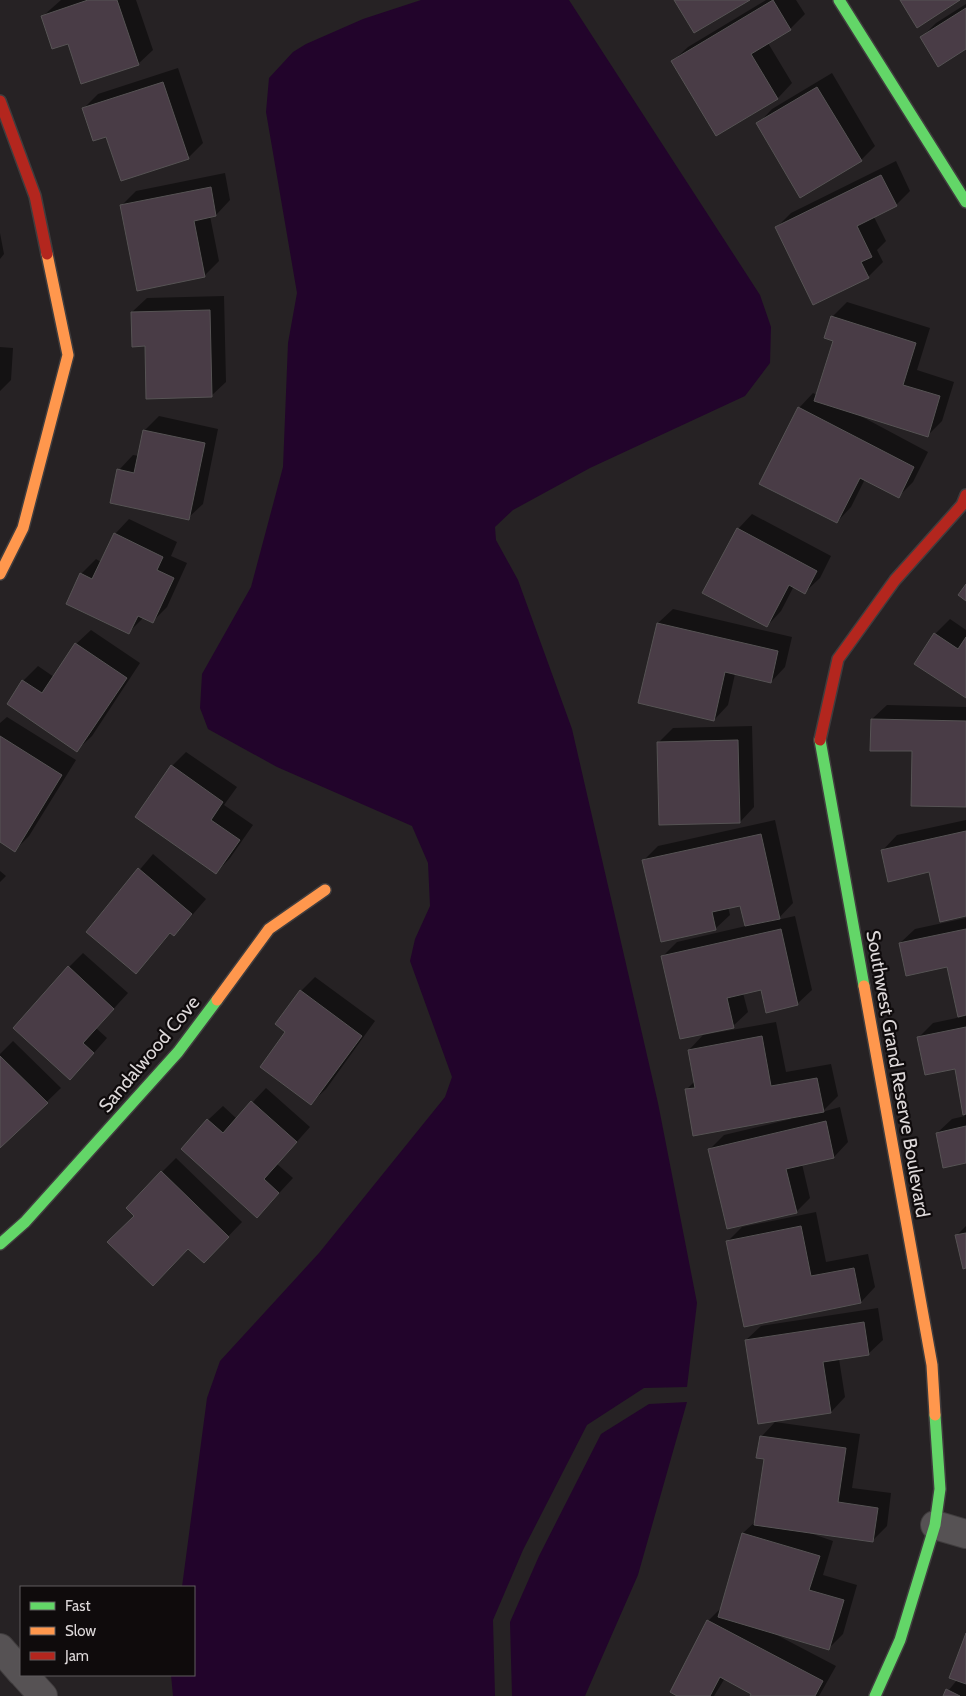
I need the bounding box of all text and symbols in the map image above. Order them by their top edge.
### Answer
street label: Southwest Grand Reserve Boulevard [861,929,935,1219]
street label: Sandalwood Cove [94,991,205,1117]
legend [20,1586,195,1676]
text: Fast [65,1597,90,1615]
text: Slow [65,1622,96,1640]
text: Jam [64,1647,89,1665]

